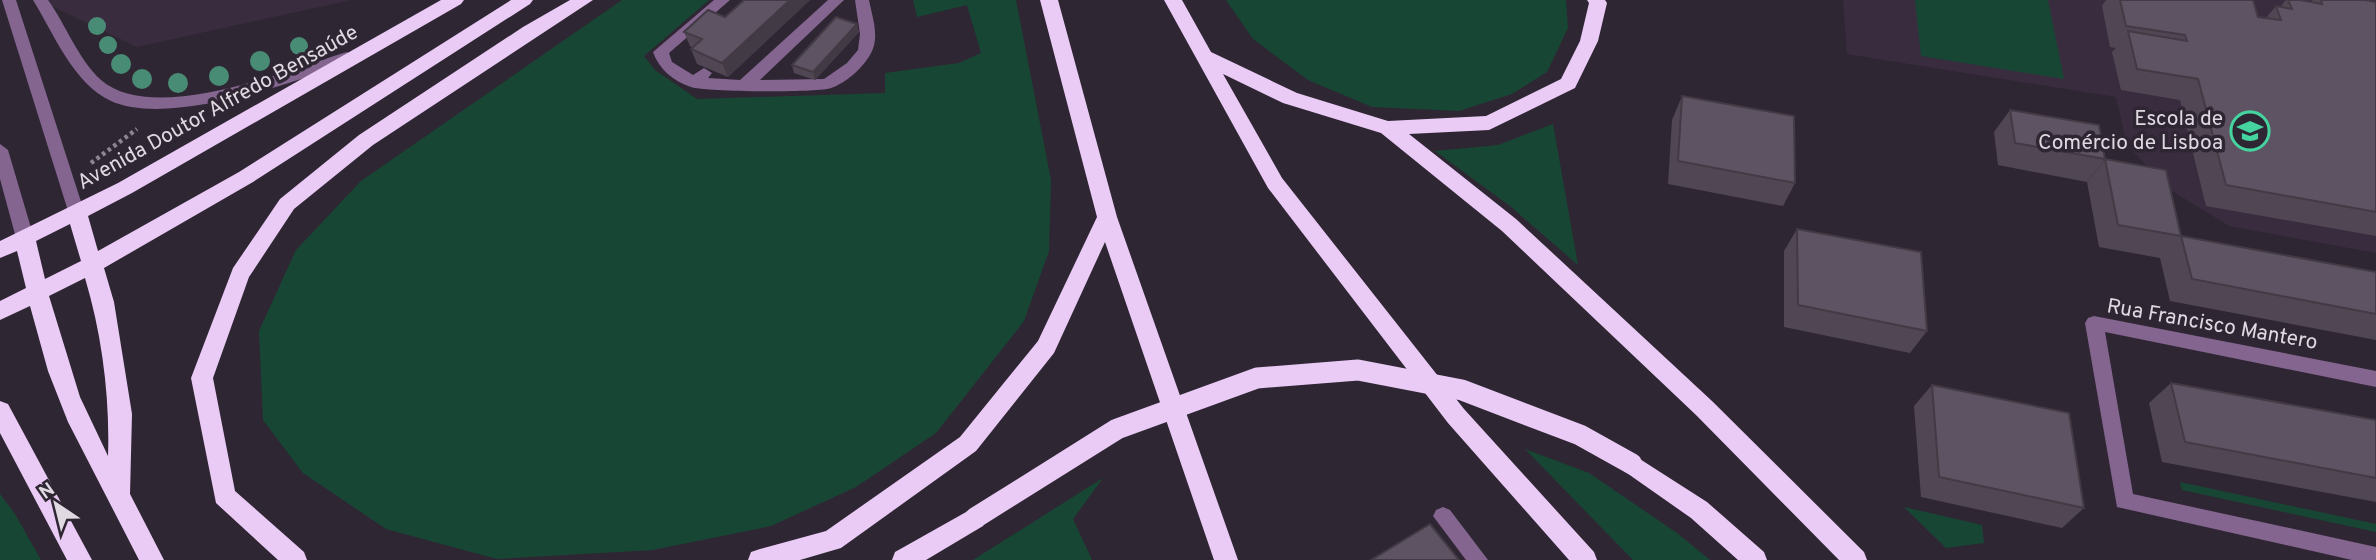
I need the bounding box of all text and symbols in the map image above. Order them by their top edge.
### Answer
street label: Avenida Doutor Alfredo Bensaúde [73,19,363,197]
place label: Escola de Comércio de Lisboa [2038,106,2223,157]
school or university icon: Escola de Comércio de Lisboa [2229,110,2271,152]
street label: Rua Francisco Mantero [2105,293,2319,357]
north arrow [21,469,91,539]
text: N [35,478,60,505]

